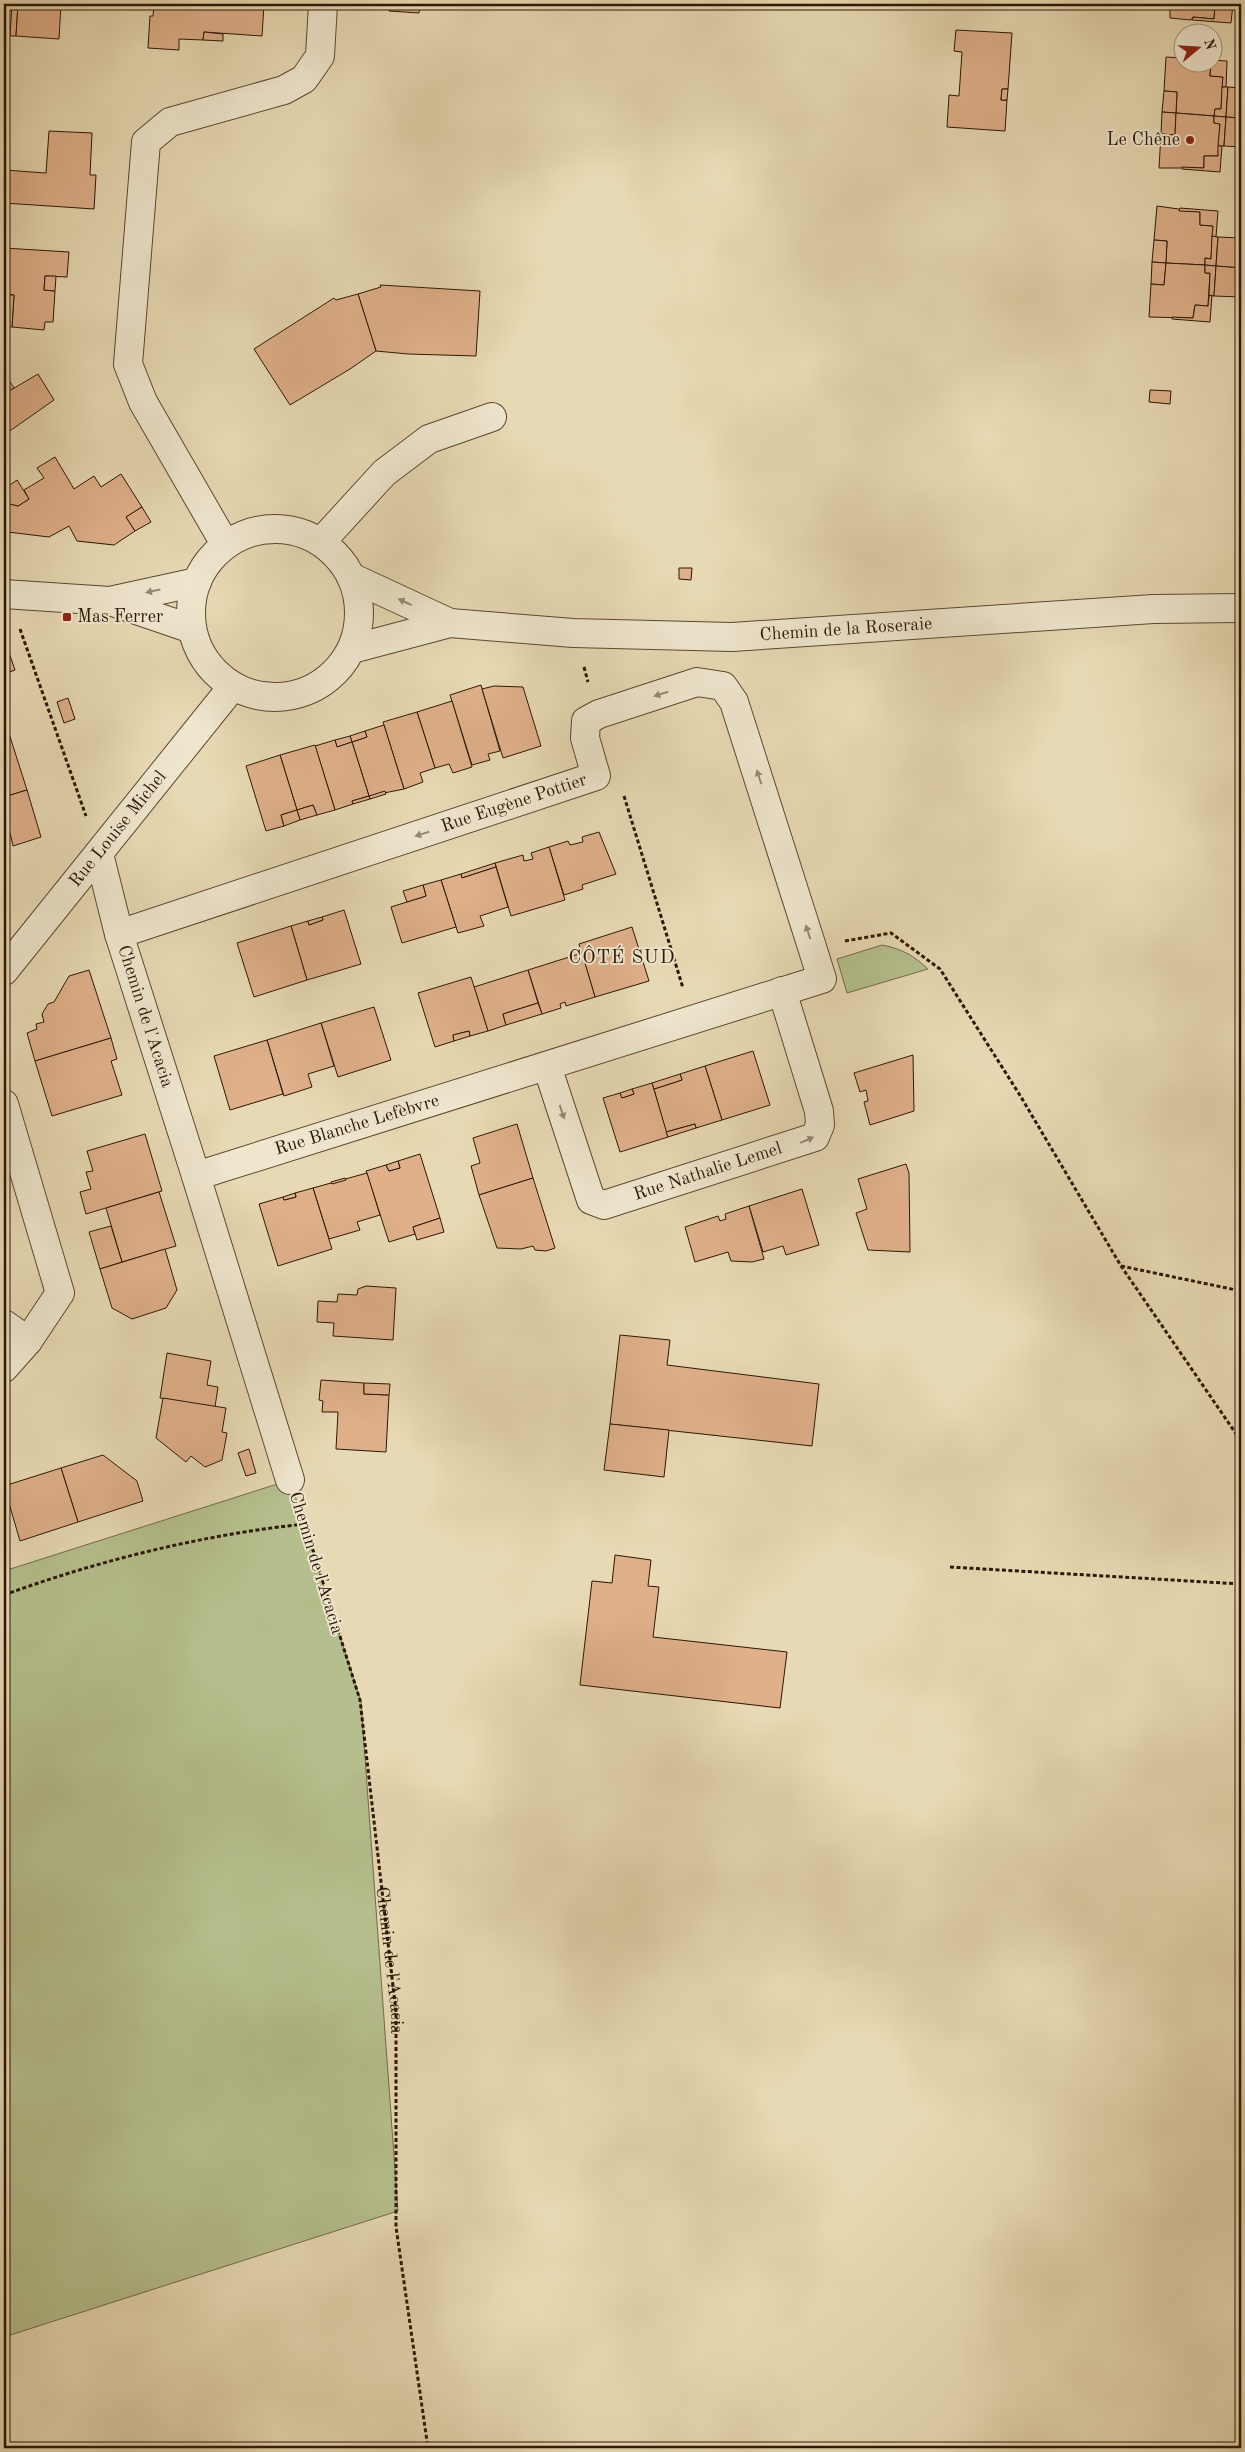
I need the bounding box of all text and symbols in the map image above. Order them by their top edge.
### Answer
north arrow [1172,22,1222,72]
text: N [1201,37,1218,52]
place label: Le Chêne [1106,131,1180,149]
marker: Le Chêne [1184,134,1196,146]
one-way arrow [146,587,161,595]
one-way arrow [398,598,413,607]
place label: Mas Ferrer [77,608,164,626]
marker: Mas Ferrer [61,611,73,623]
street label: Chemin de la Roseraie [759,615,933,644]
one-way arrow [653,690,668,698]
street label: Rue Louise Michel [66,768,170,891]
one-way arrow [754,769,762,784]
street label: Rue Eugène Pottier [439,771,590,836]
one-way arrow [414,830,429,838]
one-way arrow [803,924,811,939]
street label: Chemin de l'Acacia [114,943,176,1090]
district label: CÔTÉ SUD [569,945,676,968]
street label: Rue Blanche Lefèbvre [273,1091,441,1159]
one-way arrow [558,1105,566,1120]
one-way arrow [800,1136,815,1144]
street label: Rue Nathalie Lemel [631,1139,784,1204]
street label: Chemin de l'Acacia [286,1490,346,1637]
street label: Chemin de l'Acacia [373,1886,405,2034]

